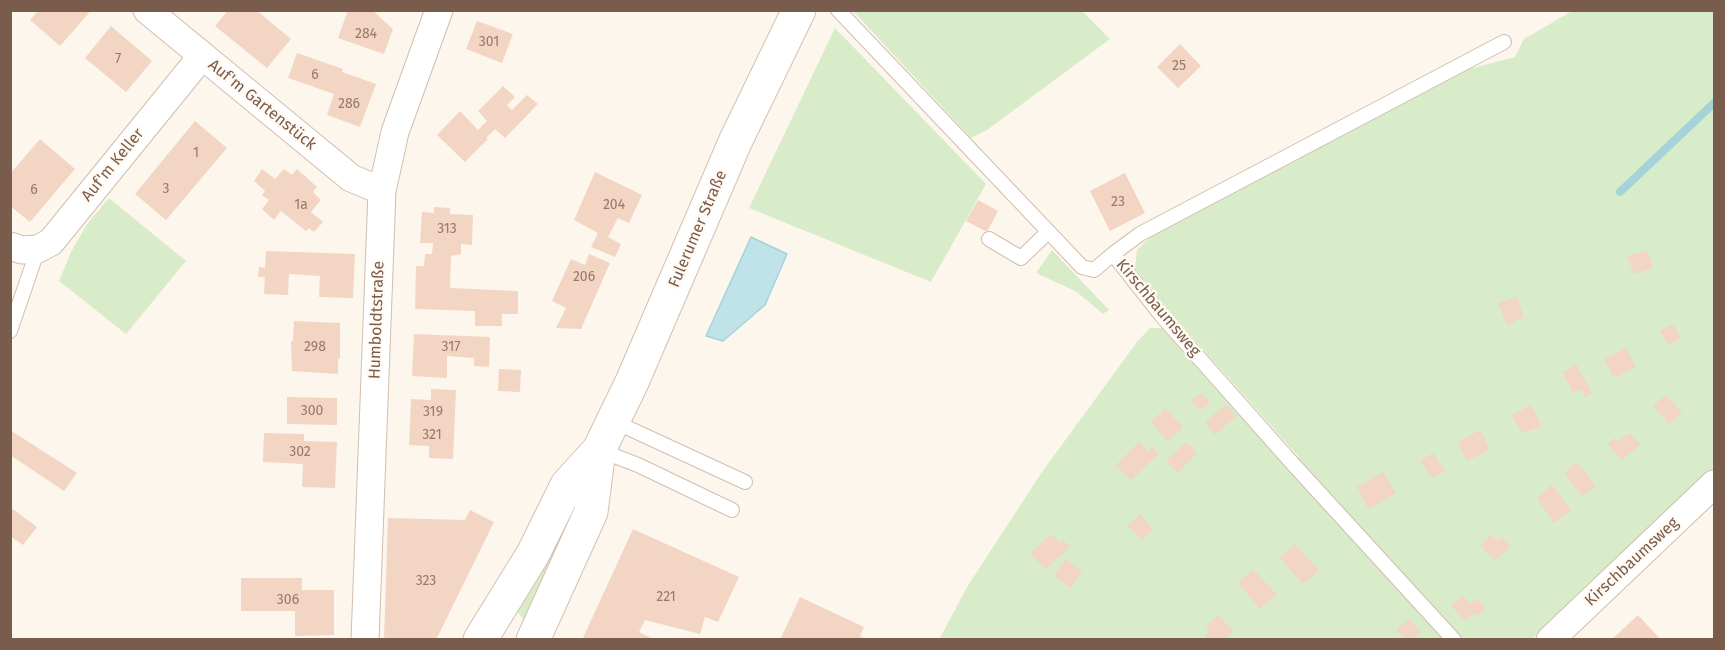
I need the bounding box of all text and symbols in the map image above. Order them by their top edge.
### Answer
house number: 284 [355,26,377,42]
house number: 301 [479,34,499,50]
house number: 7 [115,51,121,67]
street label: Auf'm Gartenstück [204,56,320,154]
house number: 25 [1172,58,1186,74]
house number: 6 [311,67,319,83]
house number: 286 [338,96,360,112]
street label: Auf'm Keller [78,125,148,205]
house number: 1 [193,145,199,161]
street label: Fulerumer Straße [665,168,731,290]
house number: 3 [163,181,169,197]
house number: 6 [30,182,38,198]
house number: 23 [1111,194,1125,210]
house number: 1a [294,197,308,213]
house number: 204 [603,197,625,213]
house number: 313 [437,221,457,237]
street label: Kirschbaumsweg [1112,255,1204,361]
street label: Humboldtstraße [365,260,389,380]
house number: 206 [573,269,595,285]
house number: 298 [304,339,326,355]
house number: 317 [442,339,460,355]
house number: 300 [301,403,323,419]
house number: 319 [423,404,443,420]
house number: 321 [422,427,442,443]
house number: 302 [289,444,311,460]
street label: Kirschbaumsweg [1581,514,1683,610]
house number: 323 [416,573,436,589]
house number: 221 [656,589,676,605]
house number: 306 [277,592,299,608]

